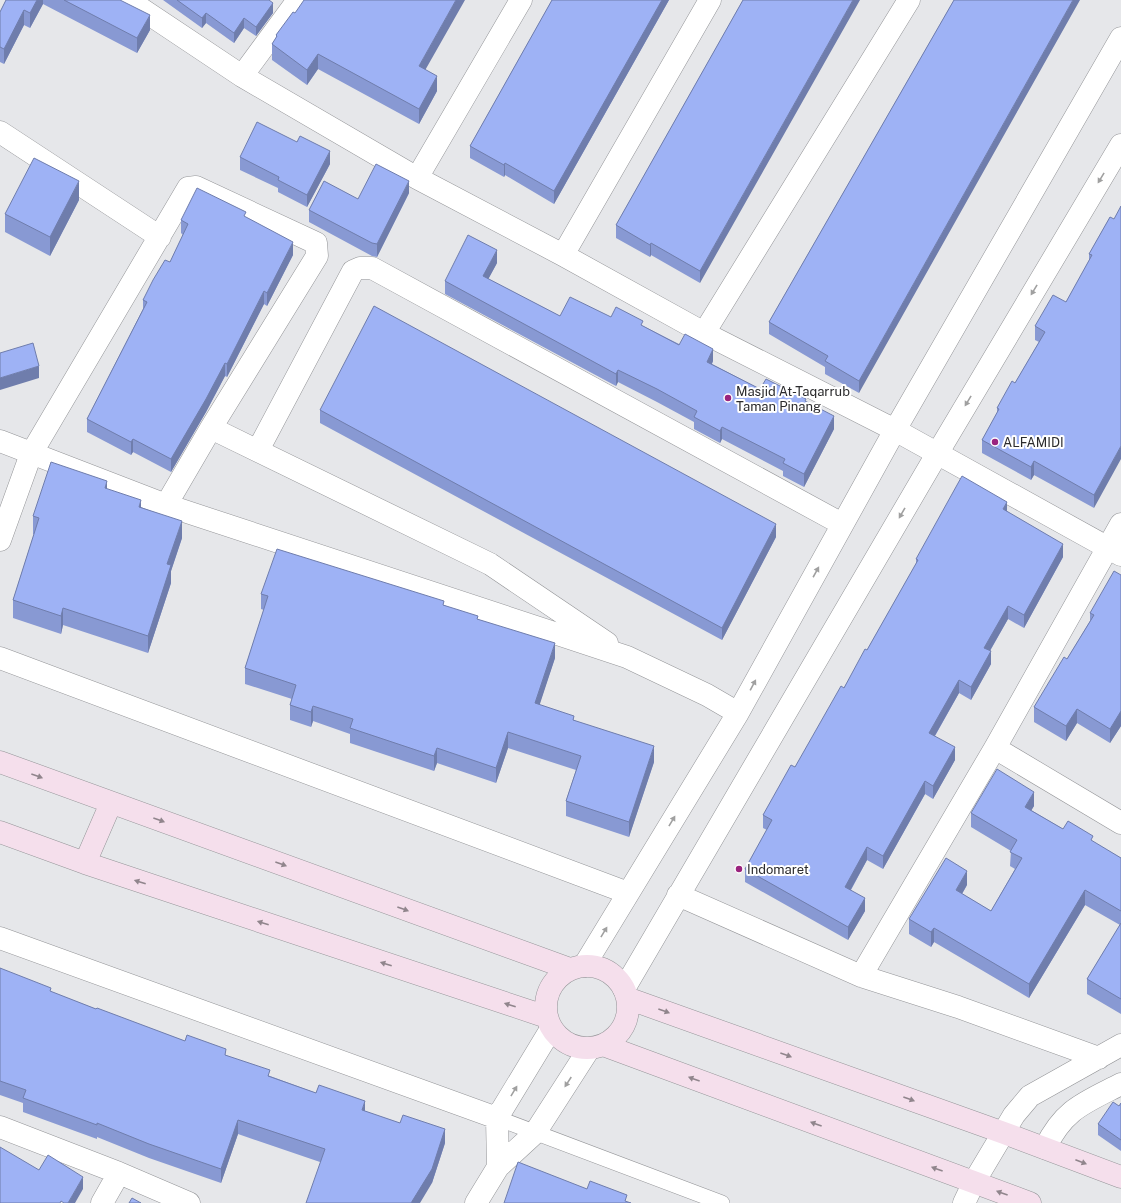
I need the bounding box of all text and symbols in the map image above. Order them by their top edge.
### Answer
one-way arrow [1097,173,1105,183]
one-way arrow [1031,284,1038,296]
place label: Masjid At-Taqarrub Taman Pinang [736,384,850,414]
marker: Masjid At-Taqarrub Taman Pinang [723,393,733,403]
one-way arrow [964,395,971,407]
place label: ALFAMIDI [1003,435,1064,450]
marker: ALFAMIDI [990,437,1000,447]
one-way arrow [898,507,905,519]
one-way arrow [812,566,819,578]
one-way arrow [749,680,756,691]
one-way arrow [31,773,43,779]
one-way arrow [668,816,676,826]
one-way arrow [153,817,165,823]
one-way arrow [276,862,288,868]
place label: Indomaret [747,862,809,877]
marker: Indomaret [734,864,744,874]
one-way arrow [133,878,145,884]
one-way arrow [398,906,410,912]
one-way arrow [257,919,269,925]
one-way arrow [601,926,608,938]
one-way arrow [380,960,392,966]
one-way arrow [503,1001,515,1007]
one-way arrow [658,1009,670,1015]
one-way arrow [781,1052,793,1058]
one-way arrow [687,1075,699,1081]
one-way arrow [564,1077,572,1087]
one-way arrow [510,1085,517,1097]
one-way arrow [903,1096,915,1102]
one-way arrow [809,1120,821,1126]
one-way arrow [1076,1160,1088,1166]
one-way arrow [931,1165,943,1171]
one-way arrow [996,1189,1008,1195]

